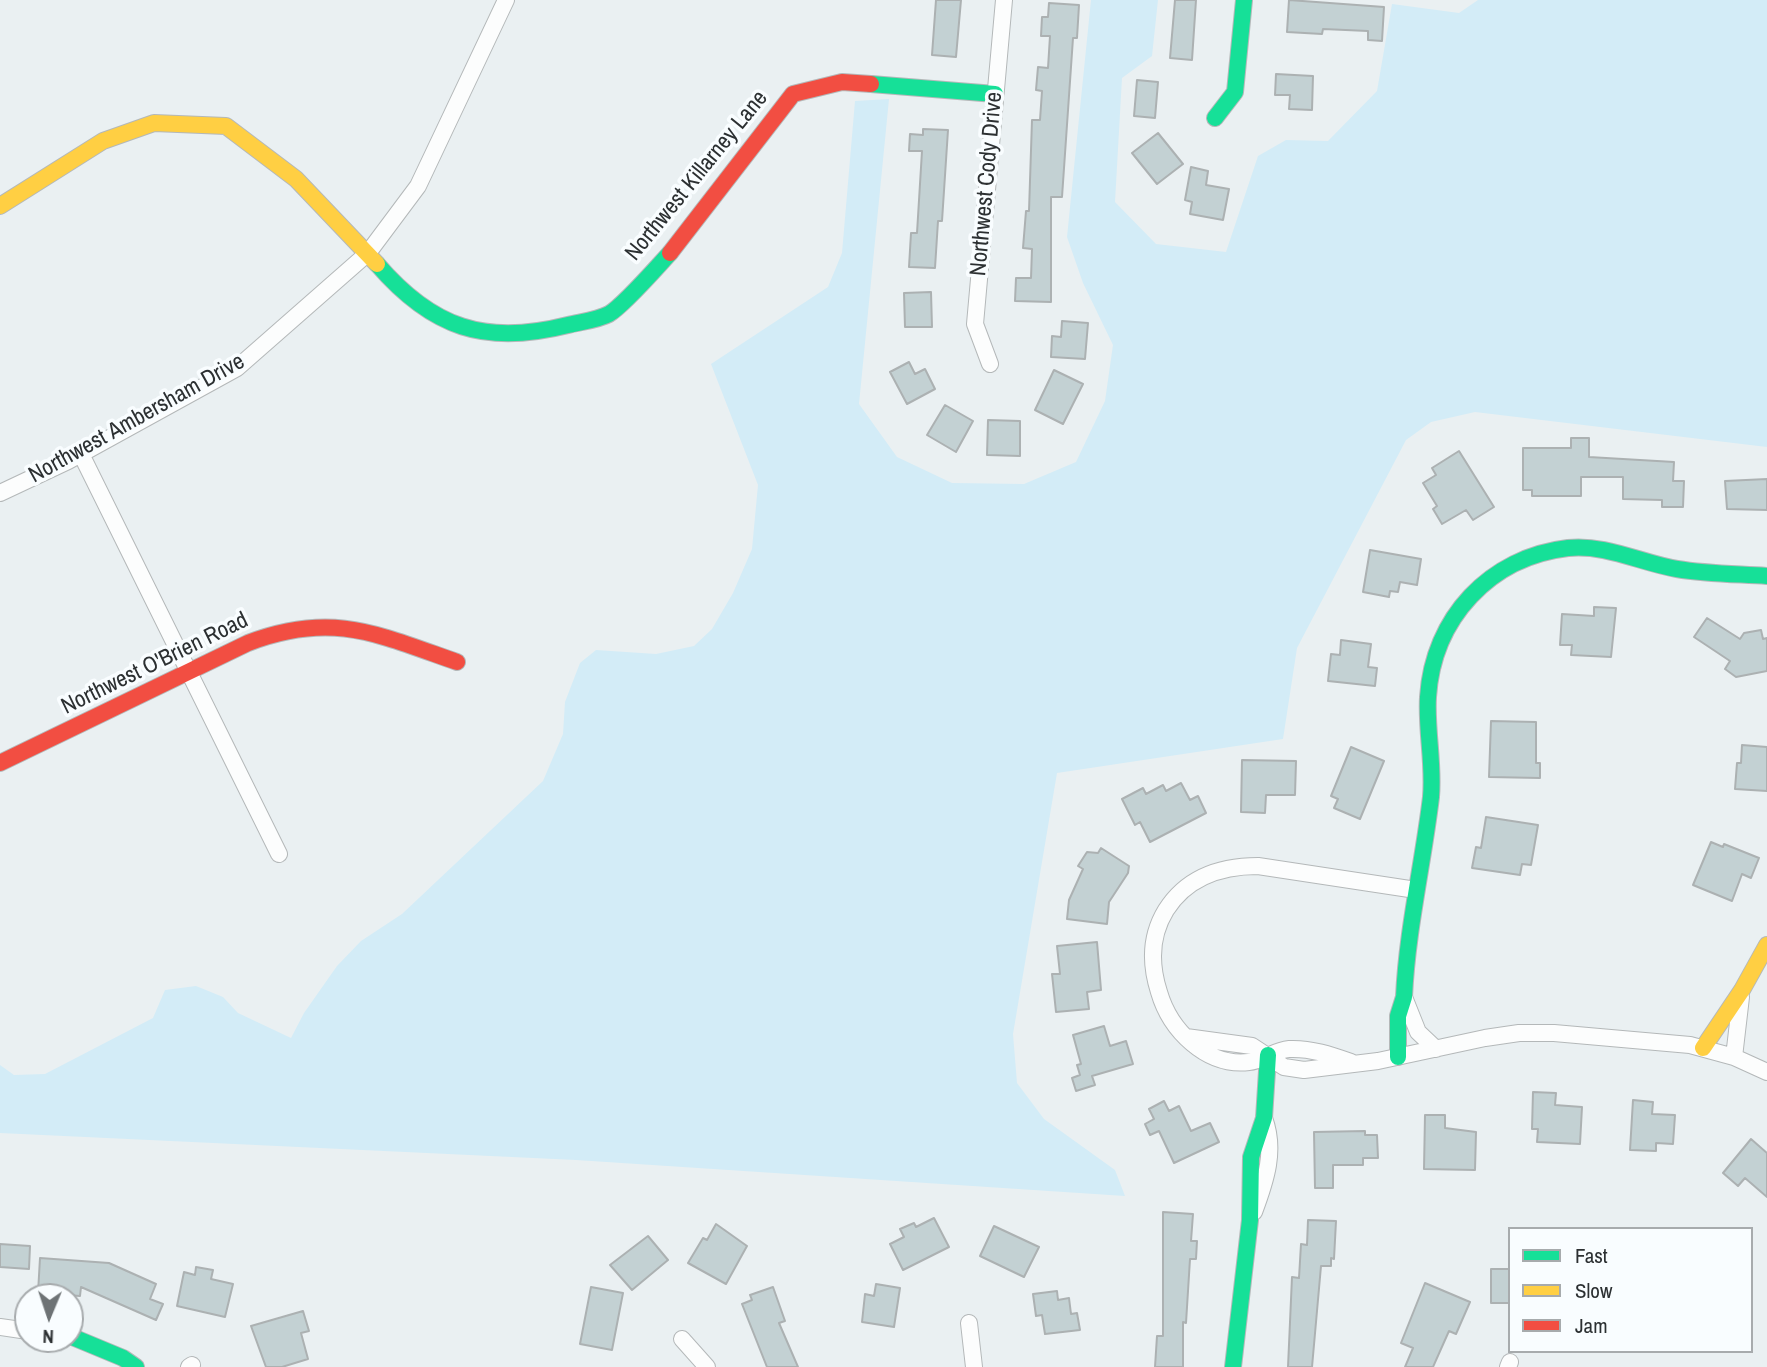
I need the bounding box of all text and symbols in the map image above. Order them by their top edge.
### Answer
street label: Northwest Killarney Lane [620,85,774,267]
street label: Northwest Cody Drive [965,91,1009,277]
street label: Northwest Ambersham Drive [24,348,250,490]
street label: Northwest O'Brien Road [57,607,253,721]
legend [1508,1227,1753,1353]
text: Fast [1575,1241,1608,1270]
text: Slow [1575,1276,1612,1305]
north arrow [14,1283,84,1353]
text: Jam [1575,1311,1608,1340]
text: N [42,1324,54,1350]

